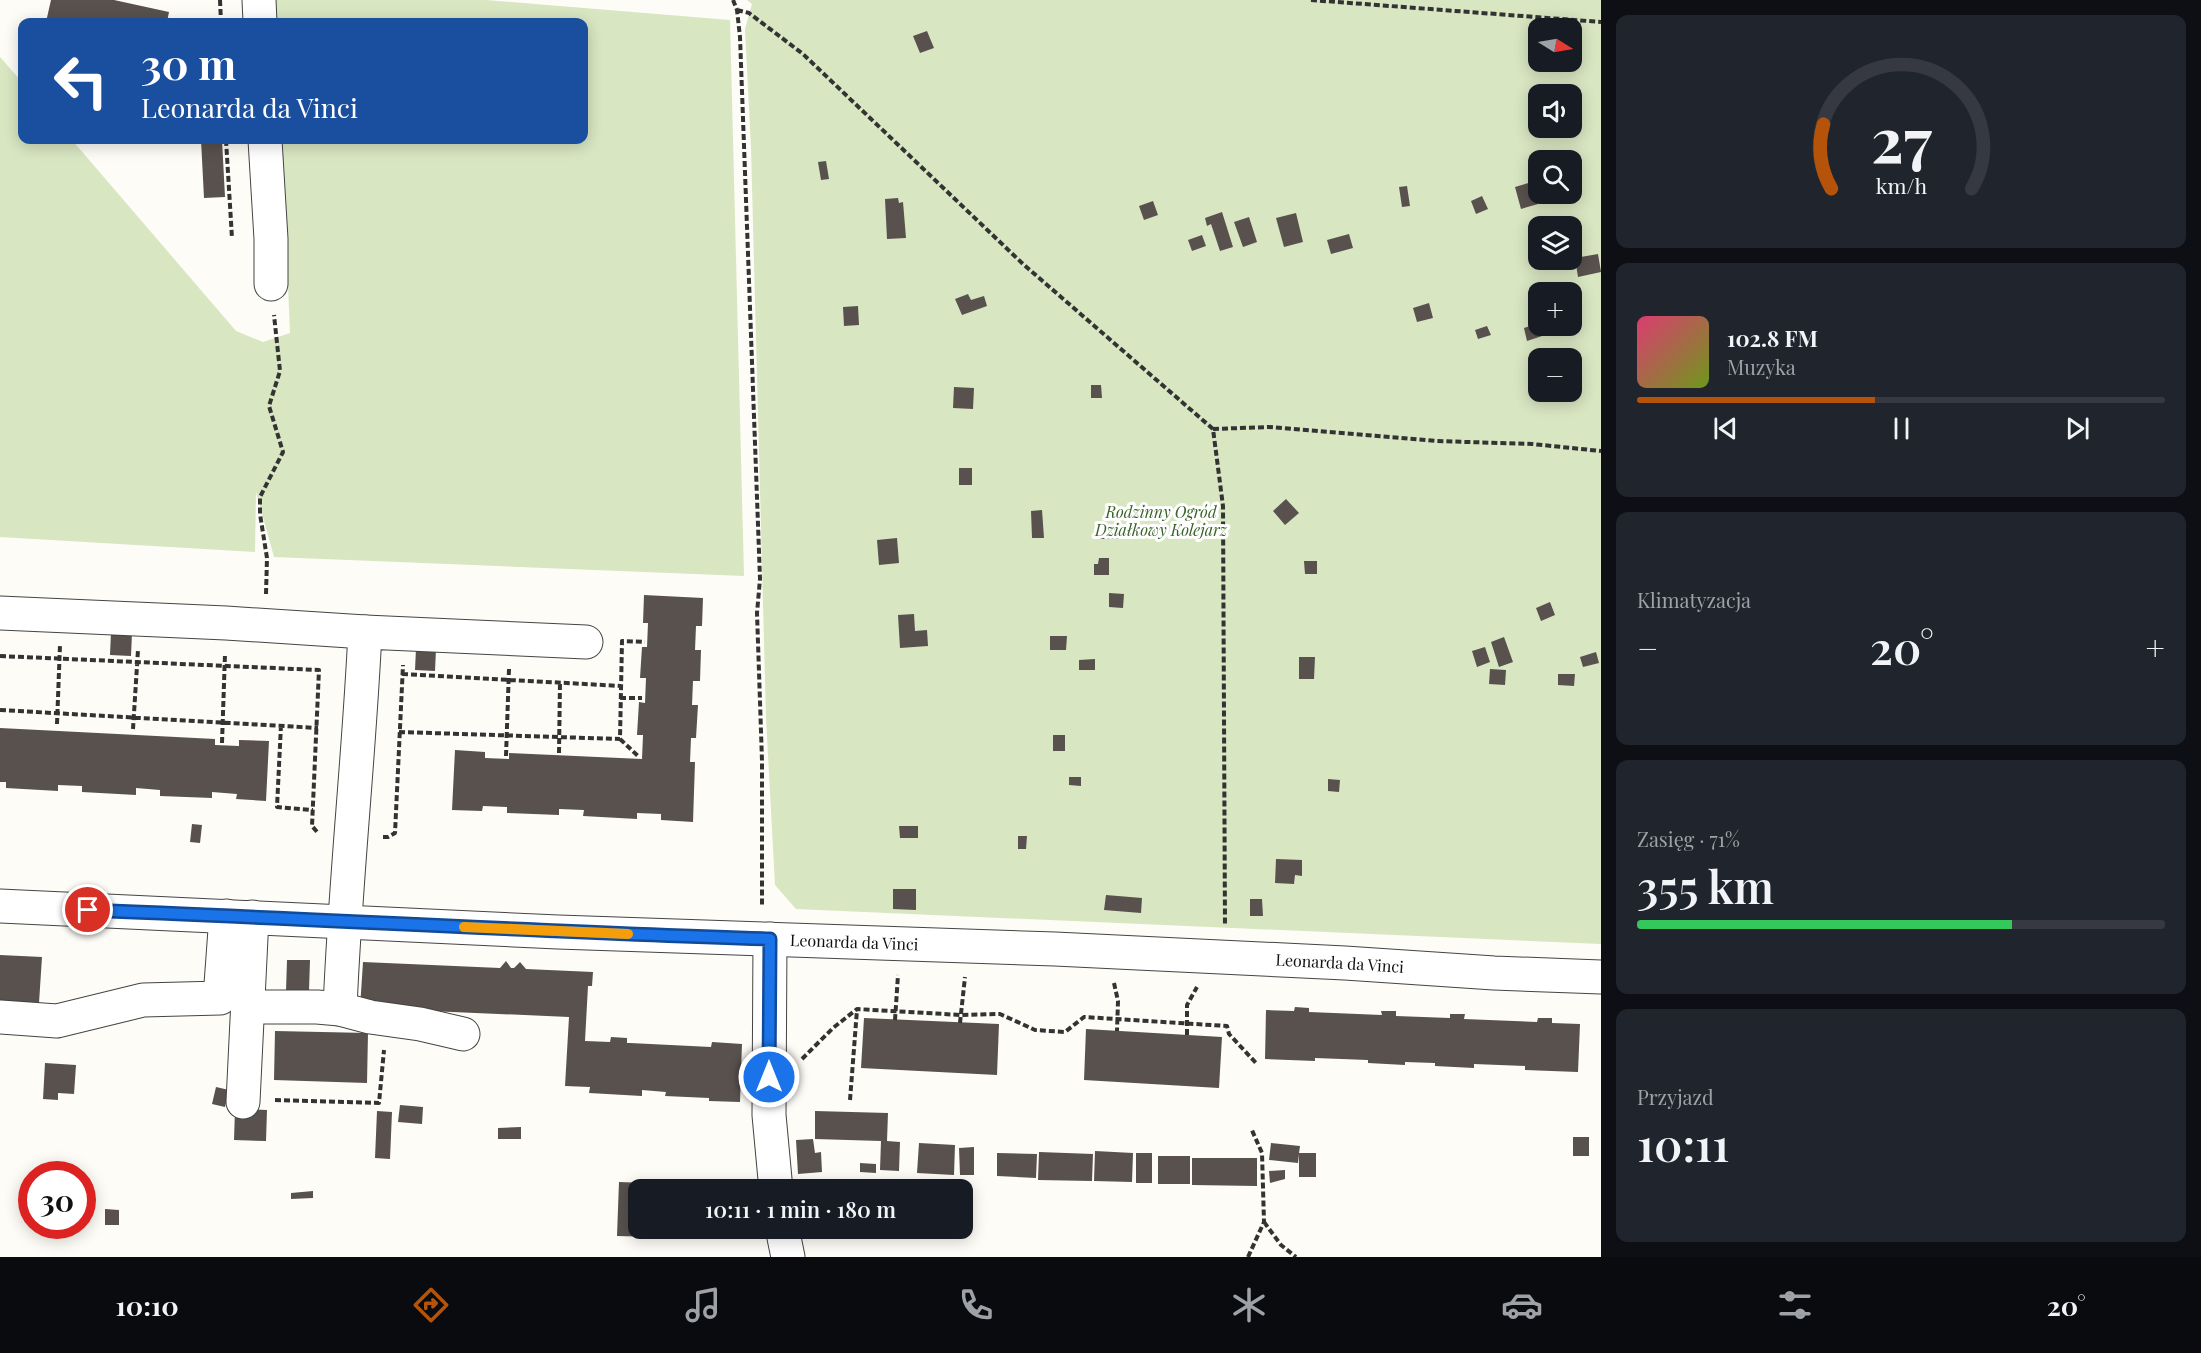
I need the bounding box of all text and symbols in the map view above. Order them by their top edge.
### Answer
north arrow [1528,18,1582,72]
map controls [1528,18,1582,402]
text: 30 m [141,35,236,91]
icon: left [42,42,120,120]
button: sound [1528,84,1582,138]
text: Leonarda da Vinci [141,89,358,125]
text: 27 [1870,95,1932,179]
button: search [1528,150,1582,204]
text: km/h [1875,171,1927,199]
button: layers [1528,216,1582,270]
button: + [1528,282,1582,336]
text: 102.8 FM [1727,323,1818,353]
button: − [1528,348,1582,402]
text: Muzyka [1727,353,1796,380]
icon: previous [1709,412,1742,445]
icon: pause [1885,412,1918,445]
icon: next [2061,412,2094,445]
park label: Rodzinny Ogród Działkowy Kolejarz [1094,501,1228,540]
text: Klimatyzacja [1637,586,1751,613]
text: 20° [1870,616,1934,676]
text: − [1637,625,1658,669]
text: + [2146,625,2165,669]
text: Zasięg · 71% [1637,825,1740,852]
text: 355 km [1637,855,1774,915]
pin [62,884,113,935]
icon: arrive [71,893,104,926]
street label: Leonarda da Vinci [790,929,919,954]
street label: Leonarda da Vinci [1275,949,1405,977]
position arrow [737,1045,801,1109]
text: Przyjazd [1637,1083,1714,1110]
text: 10:11 [1637,1113,1729,1173]
speed limit sign: 30 [18,1161,96,1239]
text: 10:11 · 1 min · 180 m [705,1194,896,1224]
icon: directions [410,1284,452,1326]
icon: music [682,1284,724,1326]
icon: phone [955,1284,997,1326]
icon: climate [1228,1284,1270,1326]
icon: car [1501,1284,1543,1326]
icon: filters [1774,1284,1816,1326]
text: 10:10 [115,1287,179,1323]
text: 20° [2047,1287,2086,1323]

